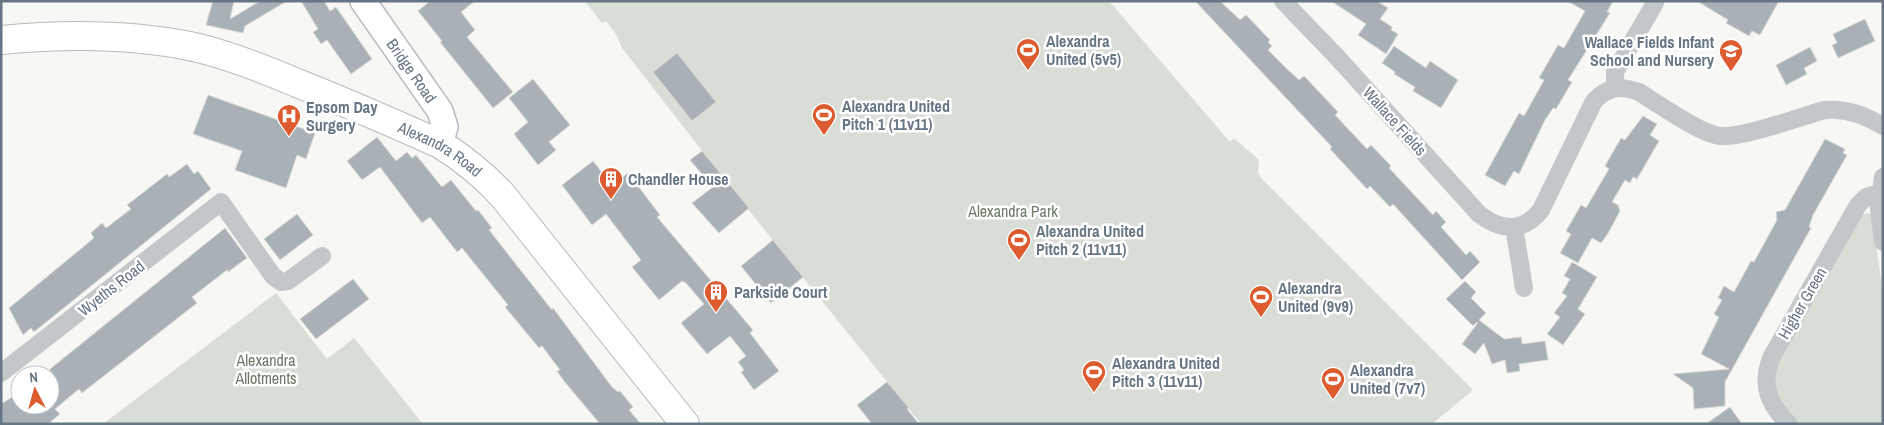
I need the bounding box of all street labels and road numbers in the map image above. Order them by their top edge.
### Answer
street label: Bridge Road [382,34,442,107]
street label: Wallace Fields [1358,82,1432,160]
street label: Alexandra Road [394,115,487,182]
street label: Wyeths Road [73,255,149,321]
street label: Higher Green [1773,263,1831,343]

